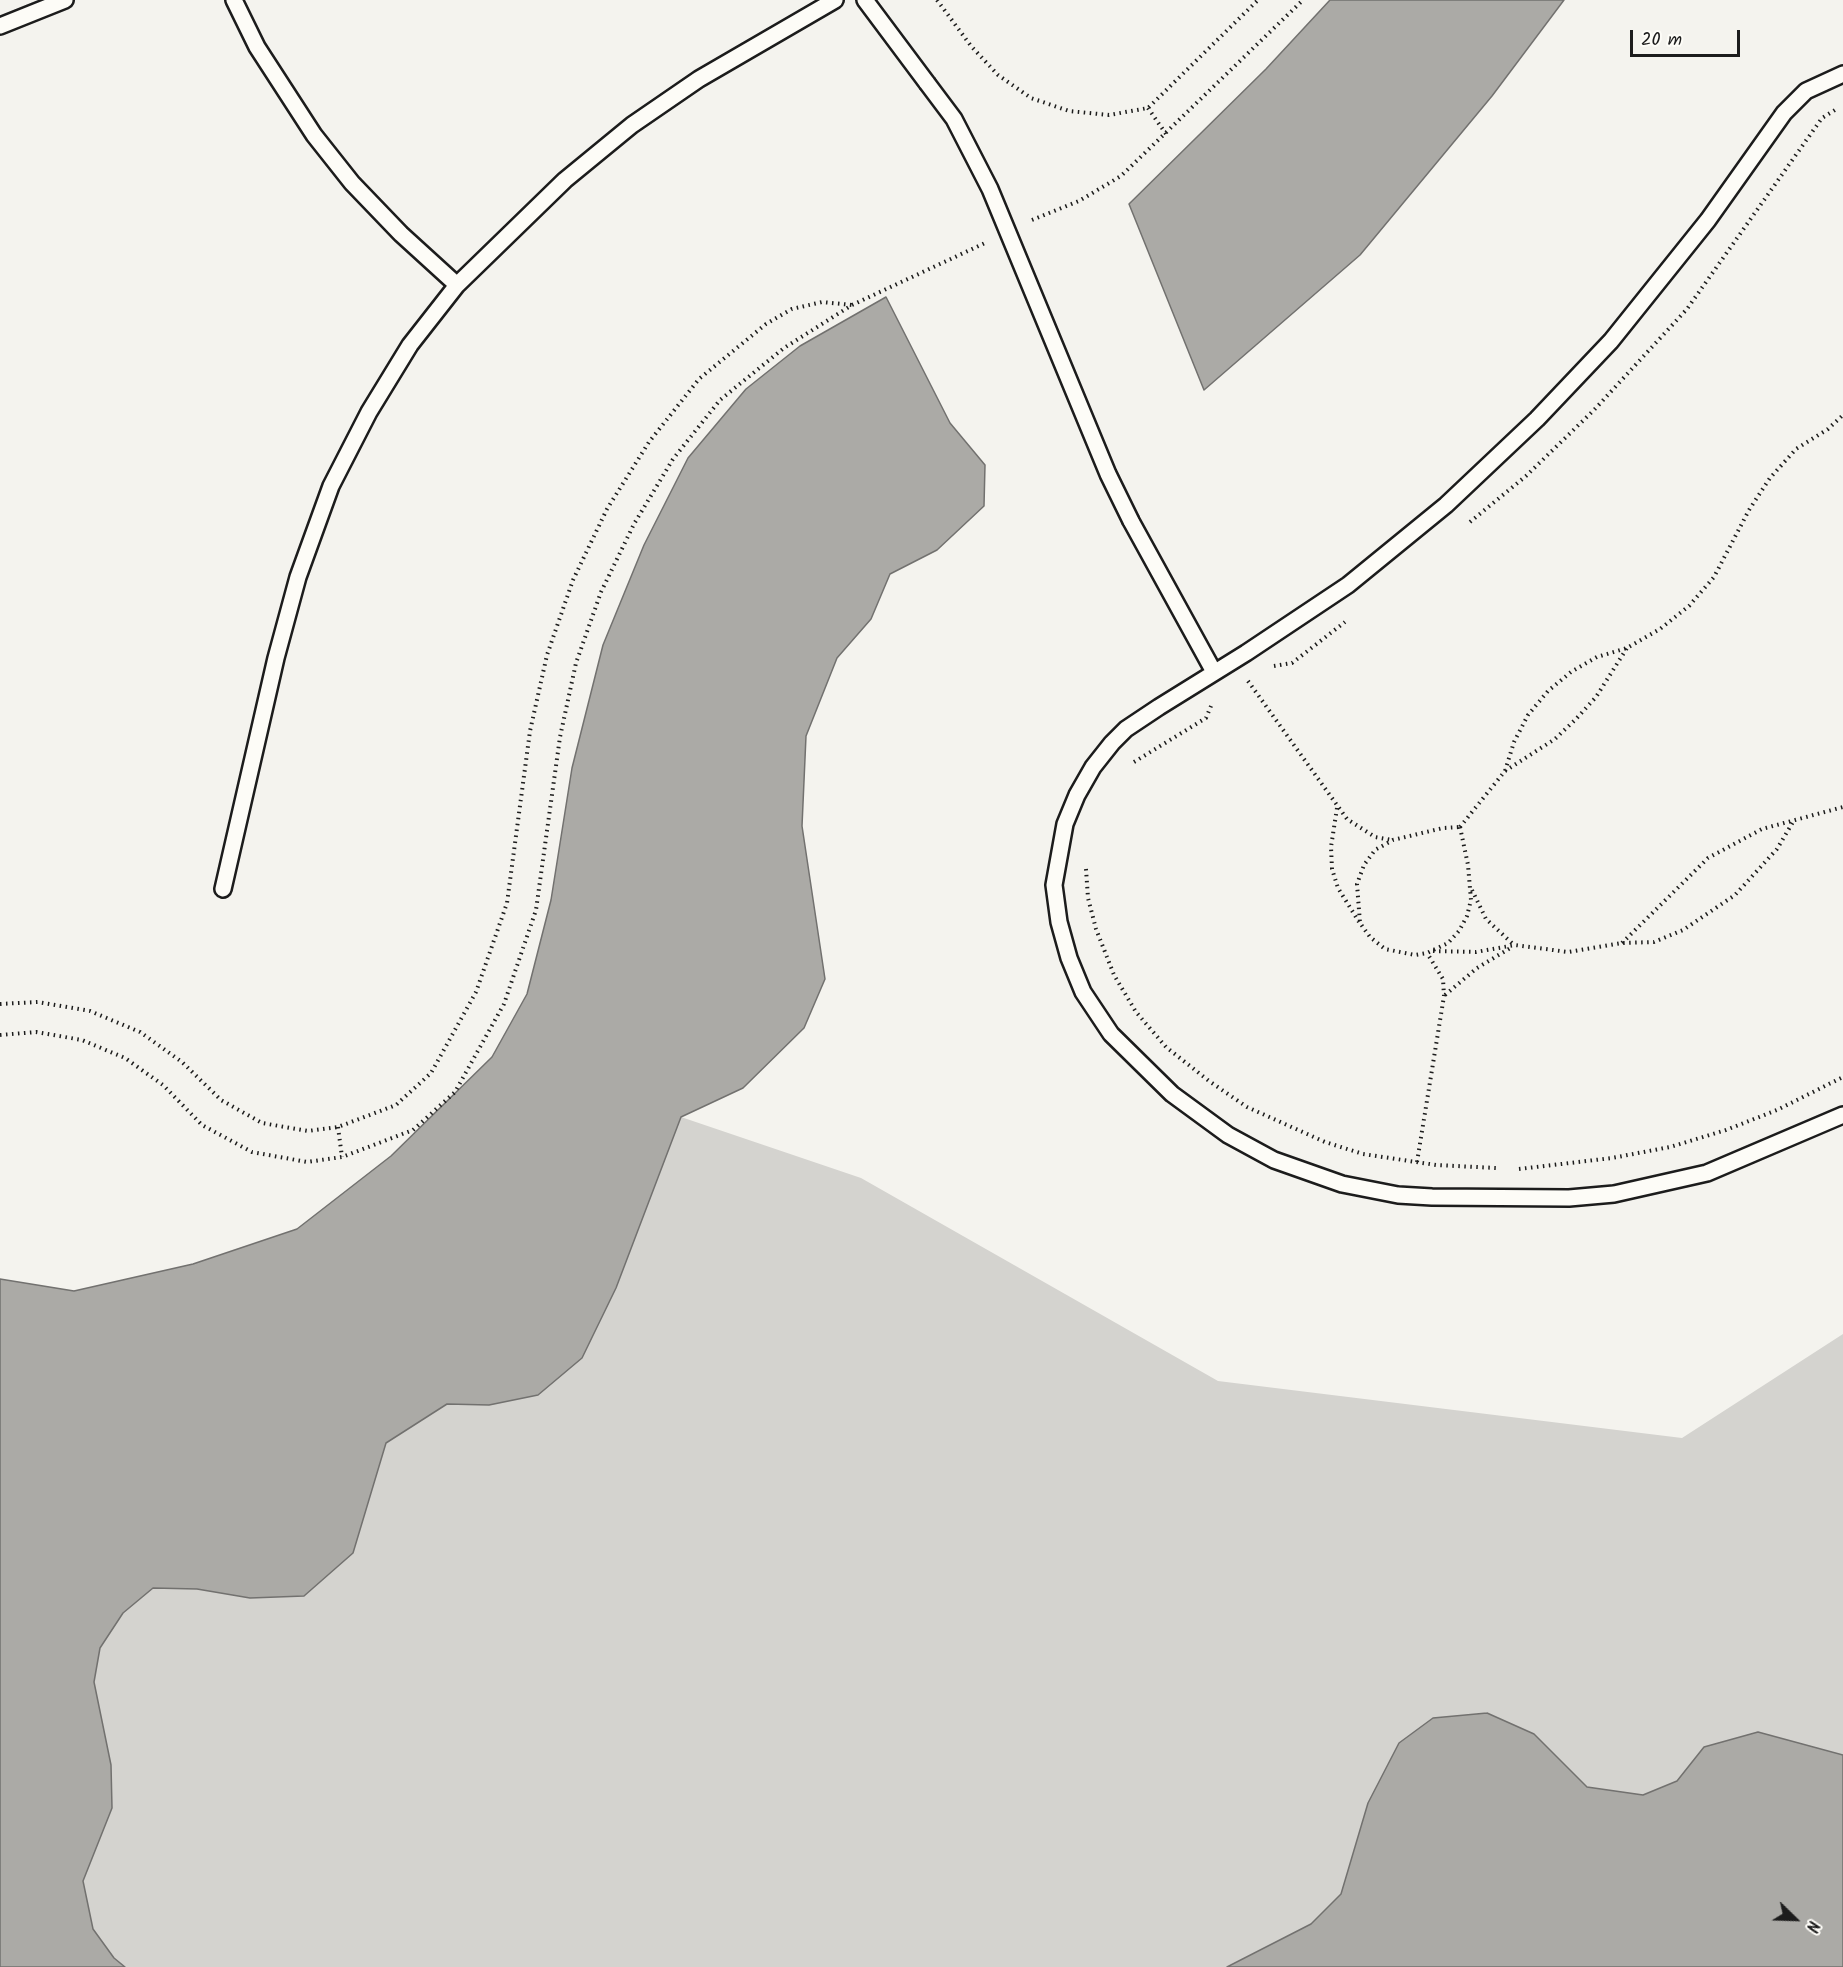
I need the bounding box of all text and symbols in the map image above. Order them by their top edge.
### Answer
scale bar [1633,18,1742,56]
text: 20 m [1641,26,1682,55]
north arrow [1765,1889,1825,1949]
text: N [1799,1917,1826,1936]

